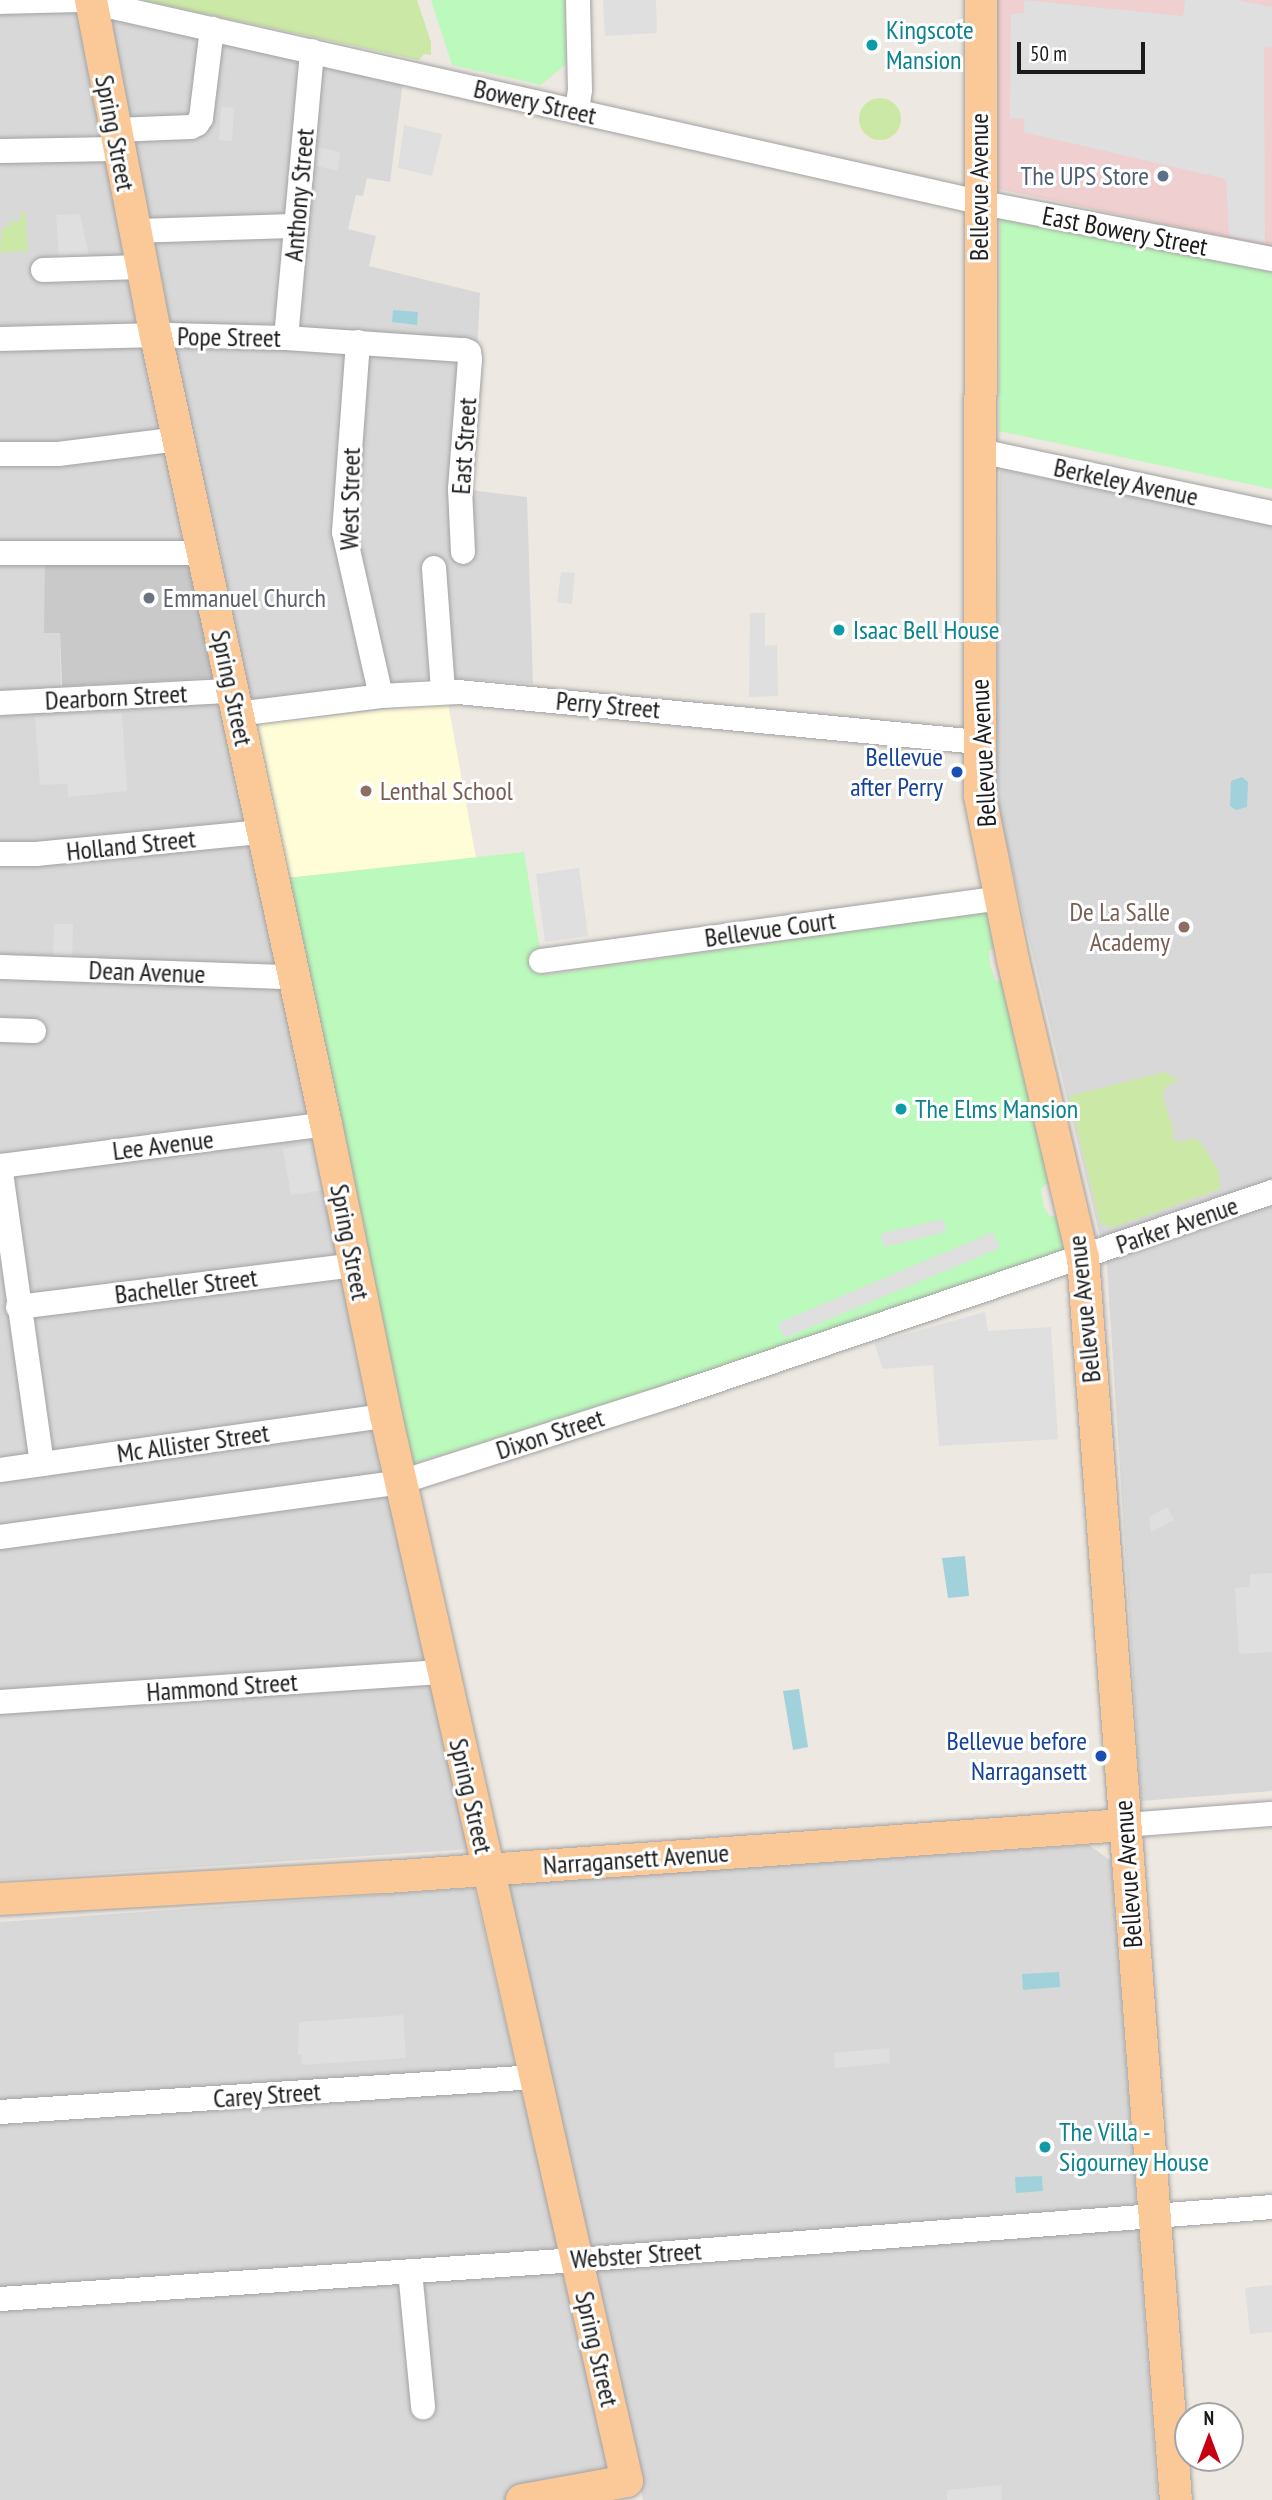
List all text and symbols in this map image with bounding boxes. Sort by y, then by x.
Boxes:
place label: Kingscote Mansion [886,14,974,76]
scale bar [1020,28,1148,72]
marker: Kingscote Mansion [864,37,880,53]
text: 50 m [1030,40,1067,67]
street label: Spring Street [89,73,141,193]
street label: Bowery Street [470,73,600,131]
street label: Bellevue Avenue [963,113,995,261]
street label: Anthony Street [278,127,320,263]
place label: The UPS Store [1021,160,1149,192]
marker: The UPS Store [1155,168,1171,184]
street label: East Bowery Street [1039,200,1211,262]
street label: Pope Street [177,320,281,354]
street label: East Street [445,397,483,495]
street label: West Street [334,447,366,551]
street label: Berkeley Avenue [1050,451,1202,513]
place label: Emmanuel Church [163,582,326,614]
marker: Emmanuel Church [141,590,157,606]
place label: Isaac Bell House [853,614,1000,646]
marker: Isaac Bell House [831,622,847,638]
street label: Spring Street [205,627,259,749]
street label: Dearborn Street [44,678,188,716]
street label: Bellevue Avenue [964,678,1002,828]
street label: Perry Street [554,685,662,725]
place label: Bellevue after Perry [850,741,943,802]
marker: Bellevue after Perry [949,764,965,780]
place label: Lenthal School [380,775,513,807]
marker: Lenthal School [358,783,374,799]
street label: Holland Street [65,823,197,867]
place label: De La Salle Academy [1069,896,1170,958]
street label: Bellevue Court [703,904,837,954]
marker: De La Salle Academy [1176,919,1192,935]
street label: Dean Avenue [88,954,206,990]
place label: The Elms Mansion [915,1093,1078,1125]
marker: The Elms Mansion [893,1101,909,1117]
street label: Lee Avenue [110,1123,216,1167]
street label: Spring Street [324,1182,376,1302]
street label: Parker Avenue [1112,1189,1242,1261]
street label: Bellevue Avenue [1061,1233,1107,1385]
street label: Bacheller Street [113,1262,259,1310]
street label: Dixon Street [492,1402,608,1466]
street label: Mc Allister Street [114,1417,272,1469]
street label: Hammond Street [145,1666,299,1708]
place label: Bellevue before Narragansett [946,1725,1087,1786]
street label: Spring Street [443,1735,499,1857]
marker: Bellevue before Narragansett [1093,1748,1109,1764]
street label: Bellevue Avenue [1107,1799,1149,1949]
street label: Narragansett Avenue [542,1837,730,1881]
street label: Carey Street [212,2076,322,2114]
place label: The Villa - Sigourney House [1059,2116,1210,2178]
marker: The Villa - Sigourney House [1037,2139,1053,2155]
street label: Webster Street [569,2235,703,2275]
street label: Spring Street [569,2288,625,2410]
north arrow [1174,2402,1244,2472]
text: N [1204,2406,1214,2430]

